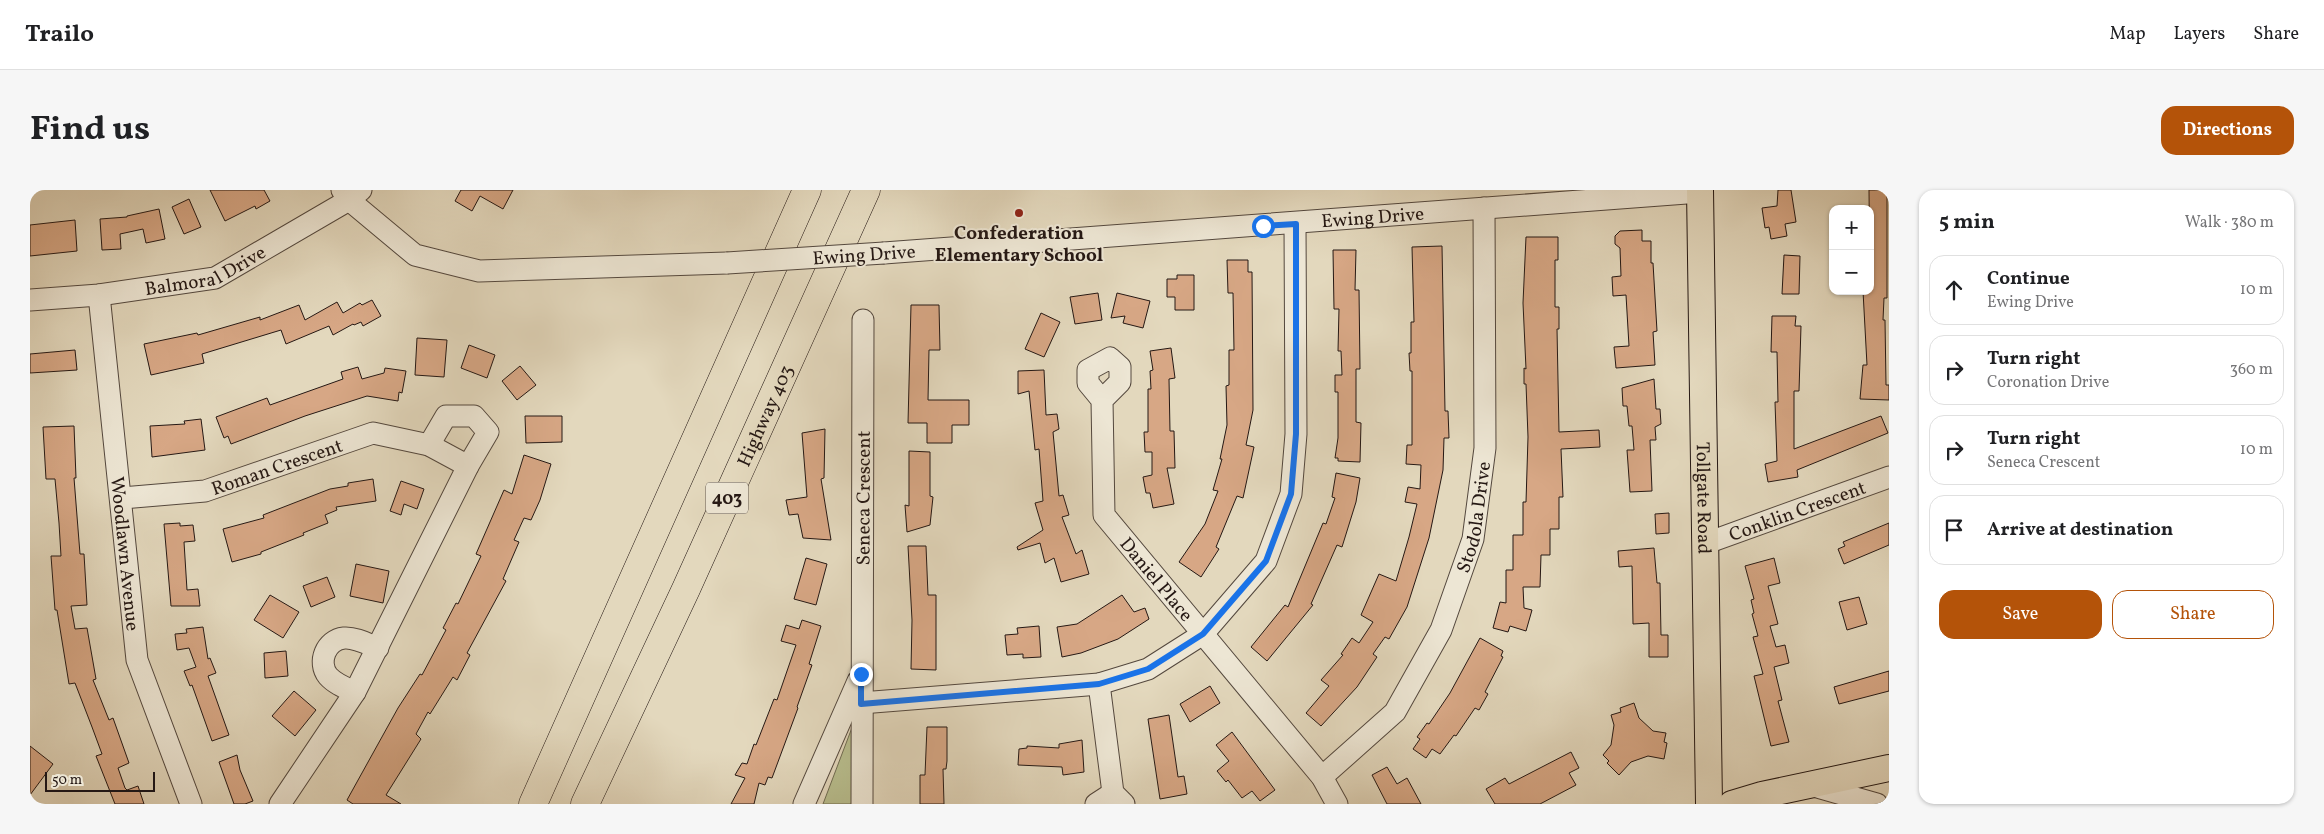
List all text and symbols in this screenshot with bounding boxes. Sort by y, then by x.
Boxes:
text: Trailo [25,18,94,52]
text: Map [2109,22,2145,47]
text: Layers [2173,22,2225,47]
text: Share [2253,22,2299,47]
text: Find us [30,106,150,154]
button: Directions [2161,106,2294,155]
street label: Ewing Drive [1320,202,1425,235]
map controls [1829,205,1874,295]
button: + [1829,205,1874,250]
marker: Confederation Elementary School [1013,207,1025,219]
text: 5 min [1939,208,1995,237]
text: Walk · 380 m [2185,212,2274,234]
route start [1252,215,1275,238]
place label: Confederation Elementary School [935,221,1103,269]
street label: Ewing Drive [812,239,916,273]
street label: Balmoral Drive [143,240,271,303]
button: − [1829,250,1874,295]
text: Continue [1987,266,2070,292]
icon: ahead [1940,276,1968,304]
text: 10 m [2240,279,2273,301]
text: Ewing Drive [1987,292,2074,314]
text: Turn right [1987,346,2080,372]
icon: right [1940,356,1968,384]
text: 360 m [2230,359,2273,381]
street label: Highway 403 [732,361,800,471]
text: Coronation Drive [1987,372,2109,394]
text: Turn right [1987,426,2080,452]
street label: Seneca Crescent [851,430,878,565]
street label: Roman Crescent [208,433,347,503]
icon: right [1940,436,1968,464]
text: 10 m [2240,439,2273,461]
street label: Tollgate Road [1689,442,1716,554]
text: Seneca Crescent [1987,452,2100,474]
street label: Stodola Drive [1451,460,1498,577]
street label: Woodlawn Avenue [103,475,145,632]
street label: Conklin Crescent [1726,475,1870,549]
road number: 403 [706,482,748,514]
icon: arrive [1940,516,1968,544]
text: Arrive at destination [1987,517,2173,543]
street label: Daniel Place [1113,532,1198,628]
button: Save [1939,590,2102,639]
button: Share [2112,590,2274,639]
route end [850,663,873,686]
scale bar [45,769,155,792]
text: 50 m [52,771,82,790]

